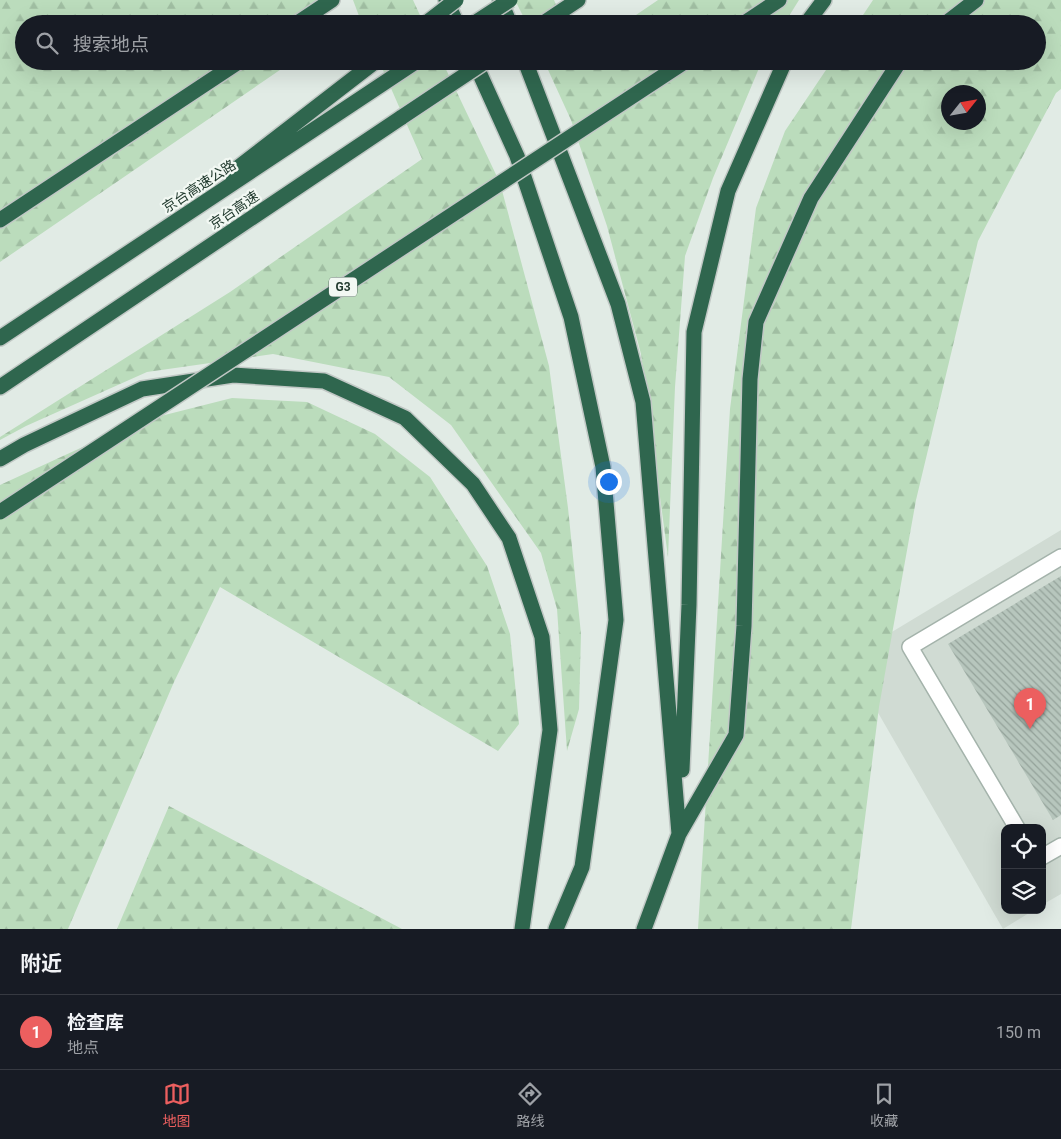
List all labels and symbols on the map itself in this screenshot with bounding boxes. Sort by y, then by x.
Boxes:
north arrow [941,85,986,130]
street label: 京台高速公路 [159,156,239,216]
street label: 京台高速 [206,187,262,233]
road number: G3 [329,278,357,296]
your location [596,469,622,495]
pin: 1 [1014,688,1046,729]

